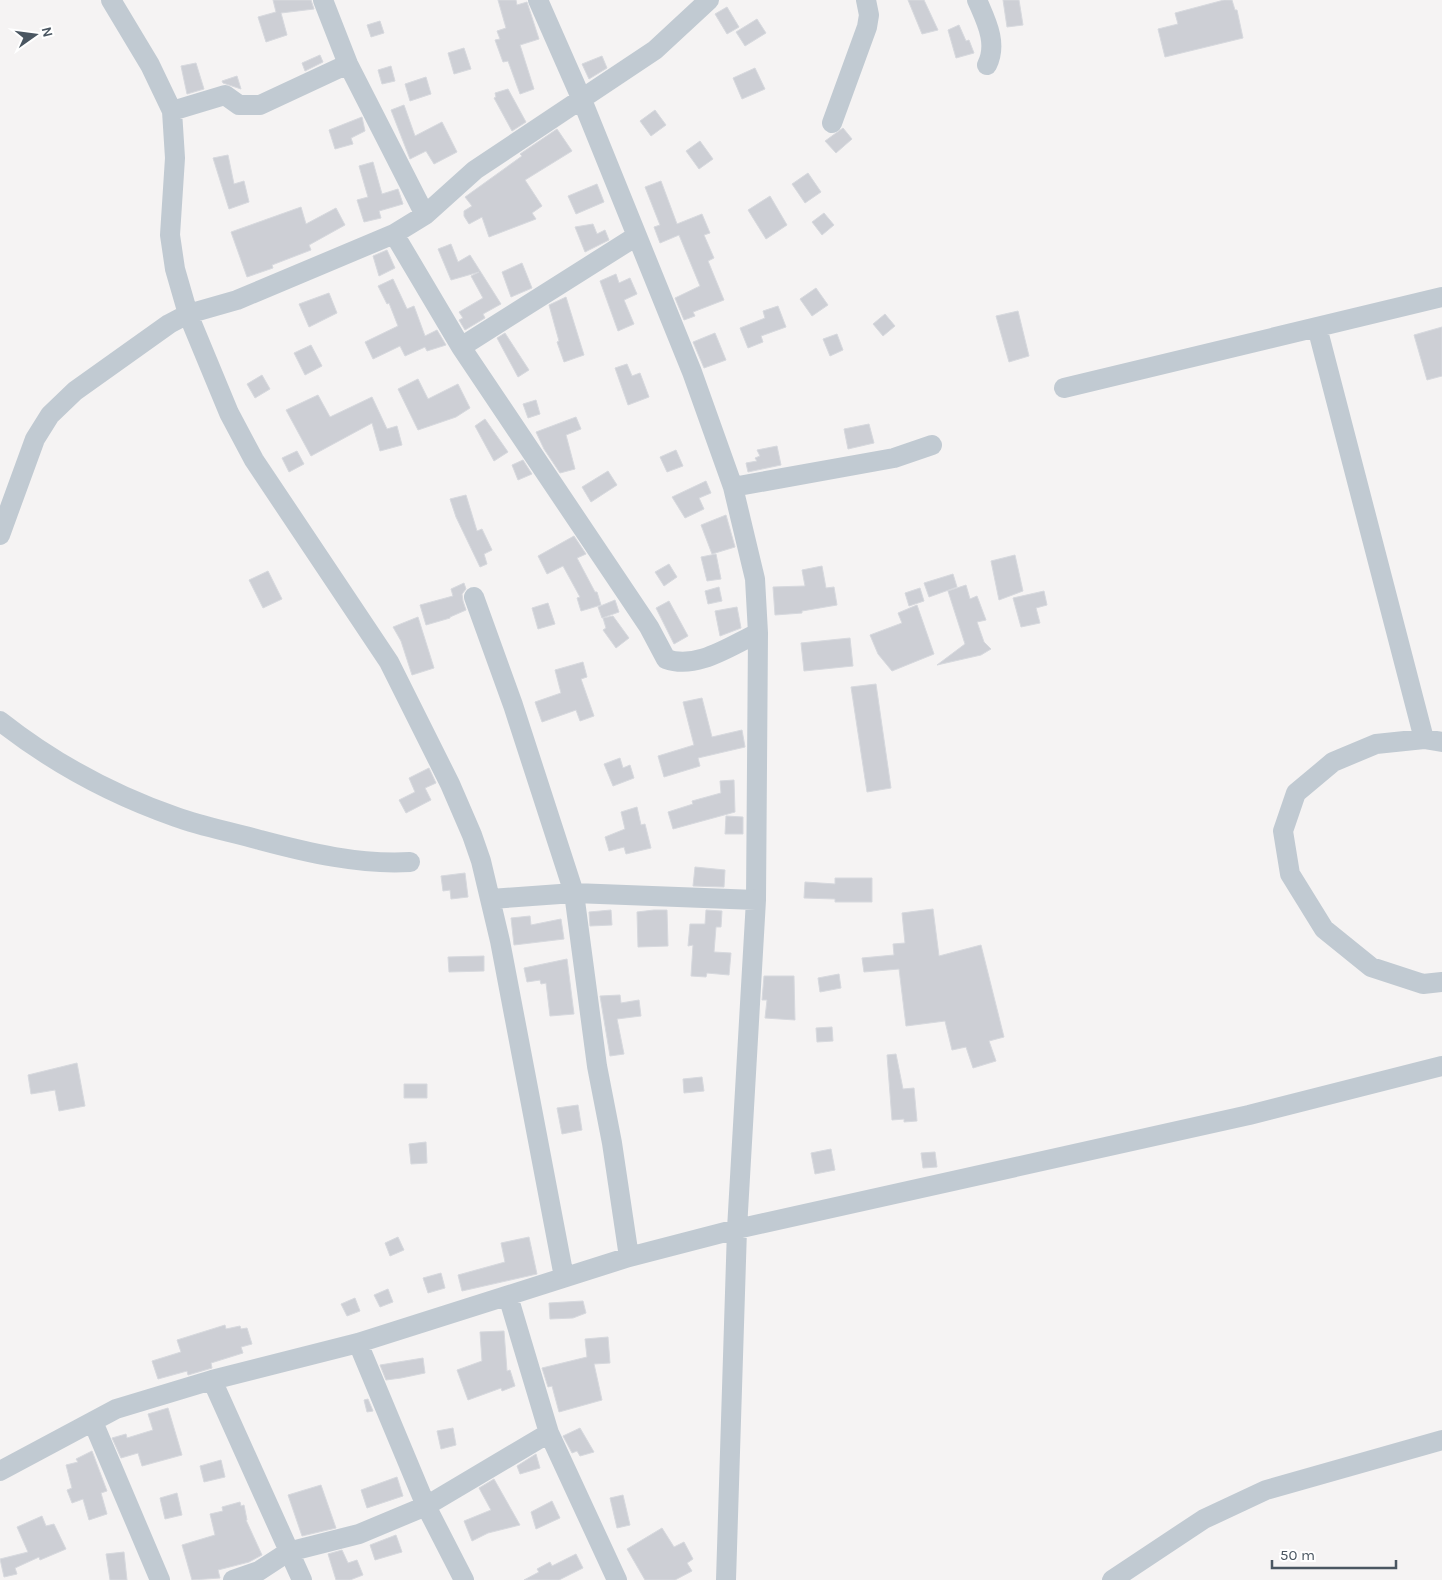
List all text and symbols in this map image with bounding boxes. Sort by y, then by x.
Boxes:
north arrow [10,10,60,60]
text: N [38,25,57,39]
scale bar [1272,1538,1396,1570]
text: 50 m [1280,1546,1315,1564]

